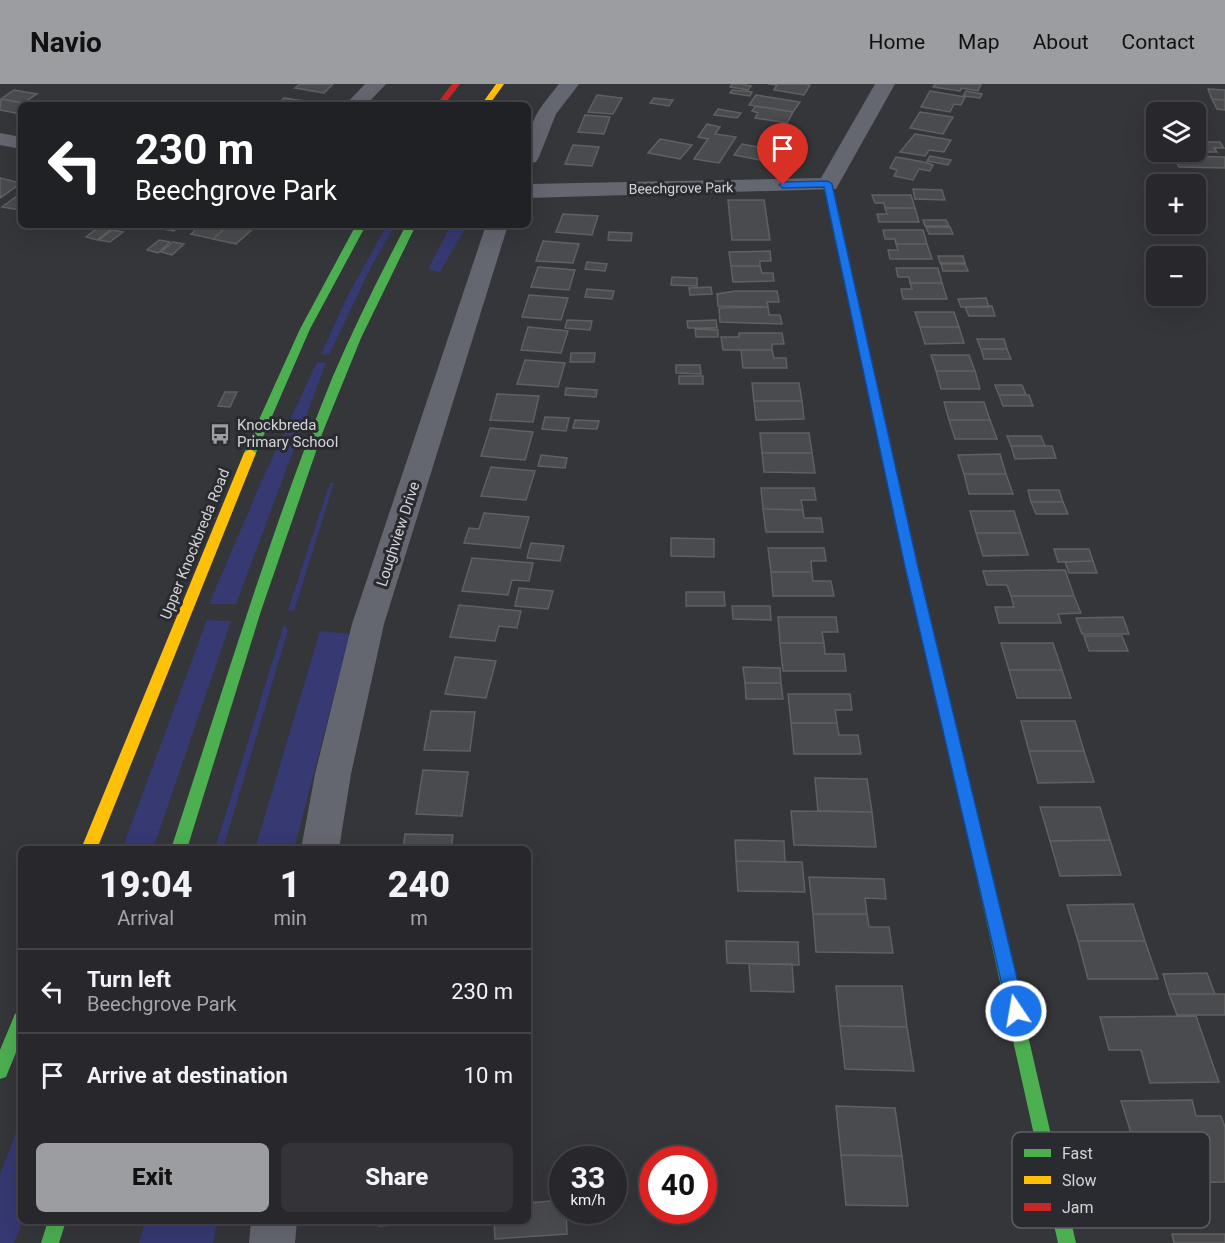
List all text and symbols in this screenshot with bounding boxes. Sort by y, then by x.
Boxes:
text: Navio [30,26,102,59]
text: Home [869,30,925,54]
text: Map [958,30,1000,54]
text: About [1033,30,1089,54]
text: Contact [1122,30,1195,54]
map controls [1146,102,1206,306]
button: layers [1146,102,1206,162]
pin [757,123,808,185]
text: 230 m [135,125,254,174]
icon: left [36,126,114,204]
icon: arrive [766,132,799,165]
button: + [1146,174,1206,234]
text: Beechgrove Park [135,175,337,207]
street label: Beechgrove Park [628,179,734,197]
button: − [1146,246,1206,306]
place label: Knockbreda Primary School [237,416,338,451]
bus stop icon: Knockbreda Primary School [208,422,232,446]
street label: Upper Knockbreda Road [157,466,233,622]
street label: Loughview Drive [373,479,423,589]
text: 19:04 [99,864,192,906]
text: 1 [280,864,301,906]
text: 240 [388,864,450,906]
text: Arrival [117,906,174,930]
text: min [273,906,307,930]
text: m [410,906,428,930]
text: Turn left [87,967,171,992]
icon: left [36,975,69,1008]
text: 230 m [451,979,513,1004]
position arrow [984,979,1048,1043]
text: Beechgrove Park [87,992,237,1016]
icon: arrive [36,1059,69,1092]
text: Arrive at destination [87,1063,288,1088]
text: 10 m [464,1063,513,1088]
legend [1012,1132,1210,1228]
button: Exit [36,1143,269,1212]
button: Share [281,1143,513,1212]
text: Fast [1062,1144,1093,1163]
speed limit sign: 40 [639,1146,717,1224]
text: 33 [571,1160,605,1195]
text: Slow [1062,1171,1097,1190]
text: km/h [570,1191,606,1209]
text: Jam [1062,1198,1094,1217]

